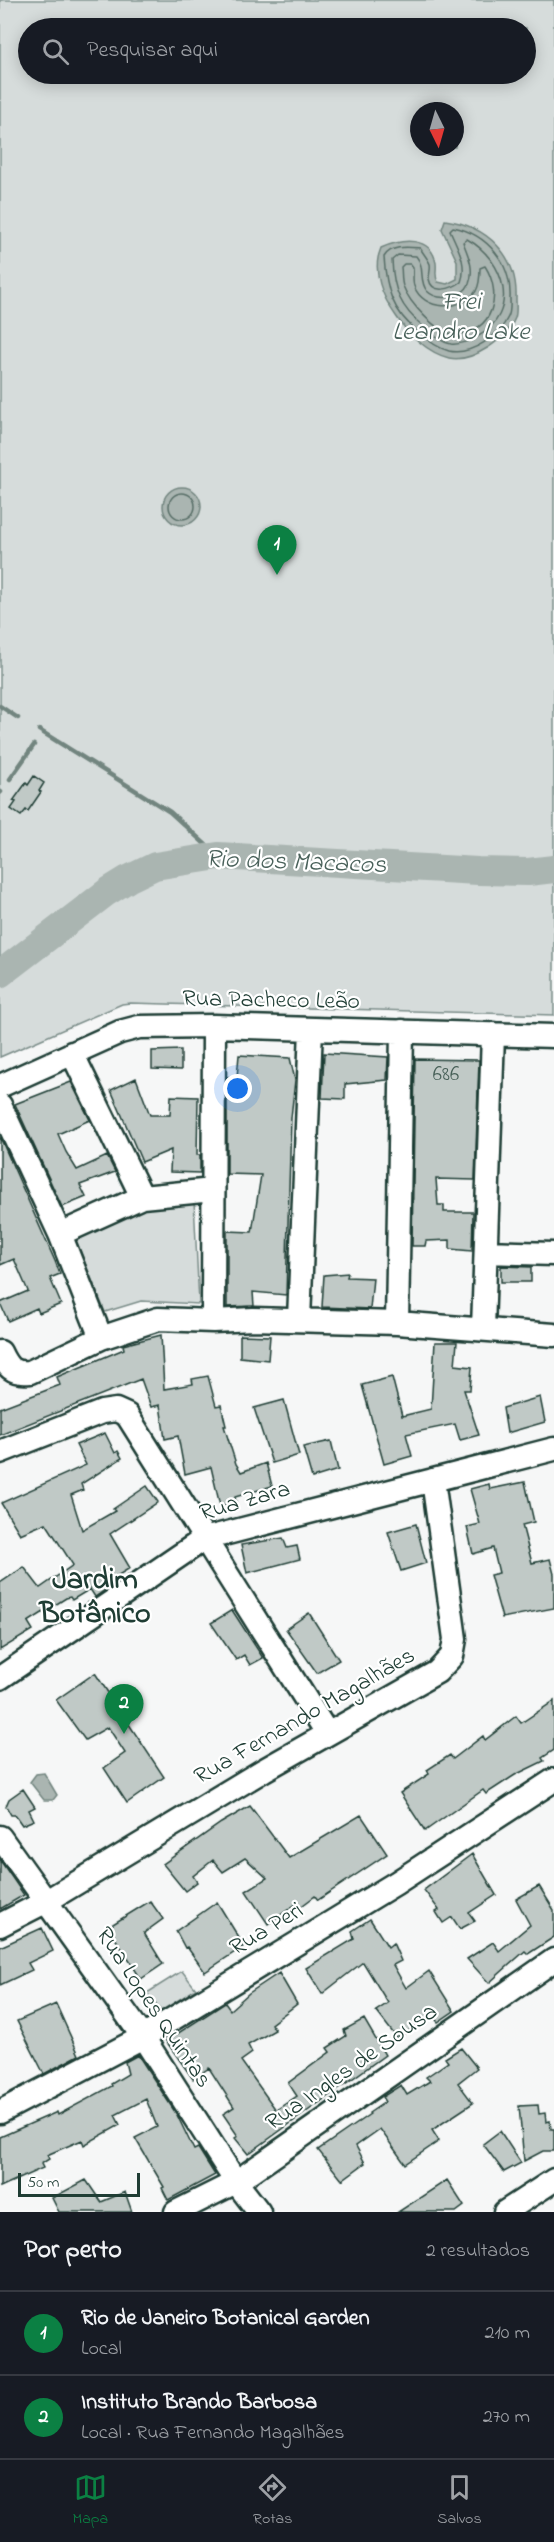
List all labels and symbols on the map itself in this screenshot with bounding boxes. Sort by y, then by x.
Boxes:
north arrow [410,102,464,156]
water label: Frei Leandro Lake [392,284,531,352]
pin: 1 [258,526,296,575]
water label: Rio dos Macacos [205,841,388,885]
street label: Rua Pacheco Leão [182,982,360,1020]
house number: 686 [433,1060,459,1090]
your location [223,1074,252,1103]
street label: Rua Zara [196,1472,294,1532]
district label: Jardim Botânico [37,1559,151,1637]
street label: Rua Fernando Magalhães [188,1639,422,1795]
pin: 2 [104,1684,144,1734]
street label: Rua Peri [223,1894,311,1966]
street label: Rua Lopes Quintas [86,1920,220,2096]
street label: Rua Ingles de Sousa [259,1995,445,2141]
scale bar [18,2170,140,2198]

